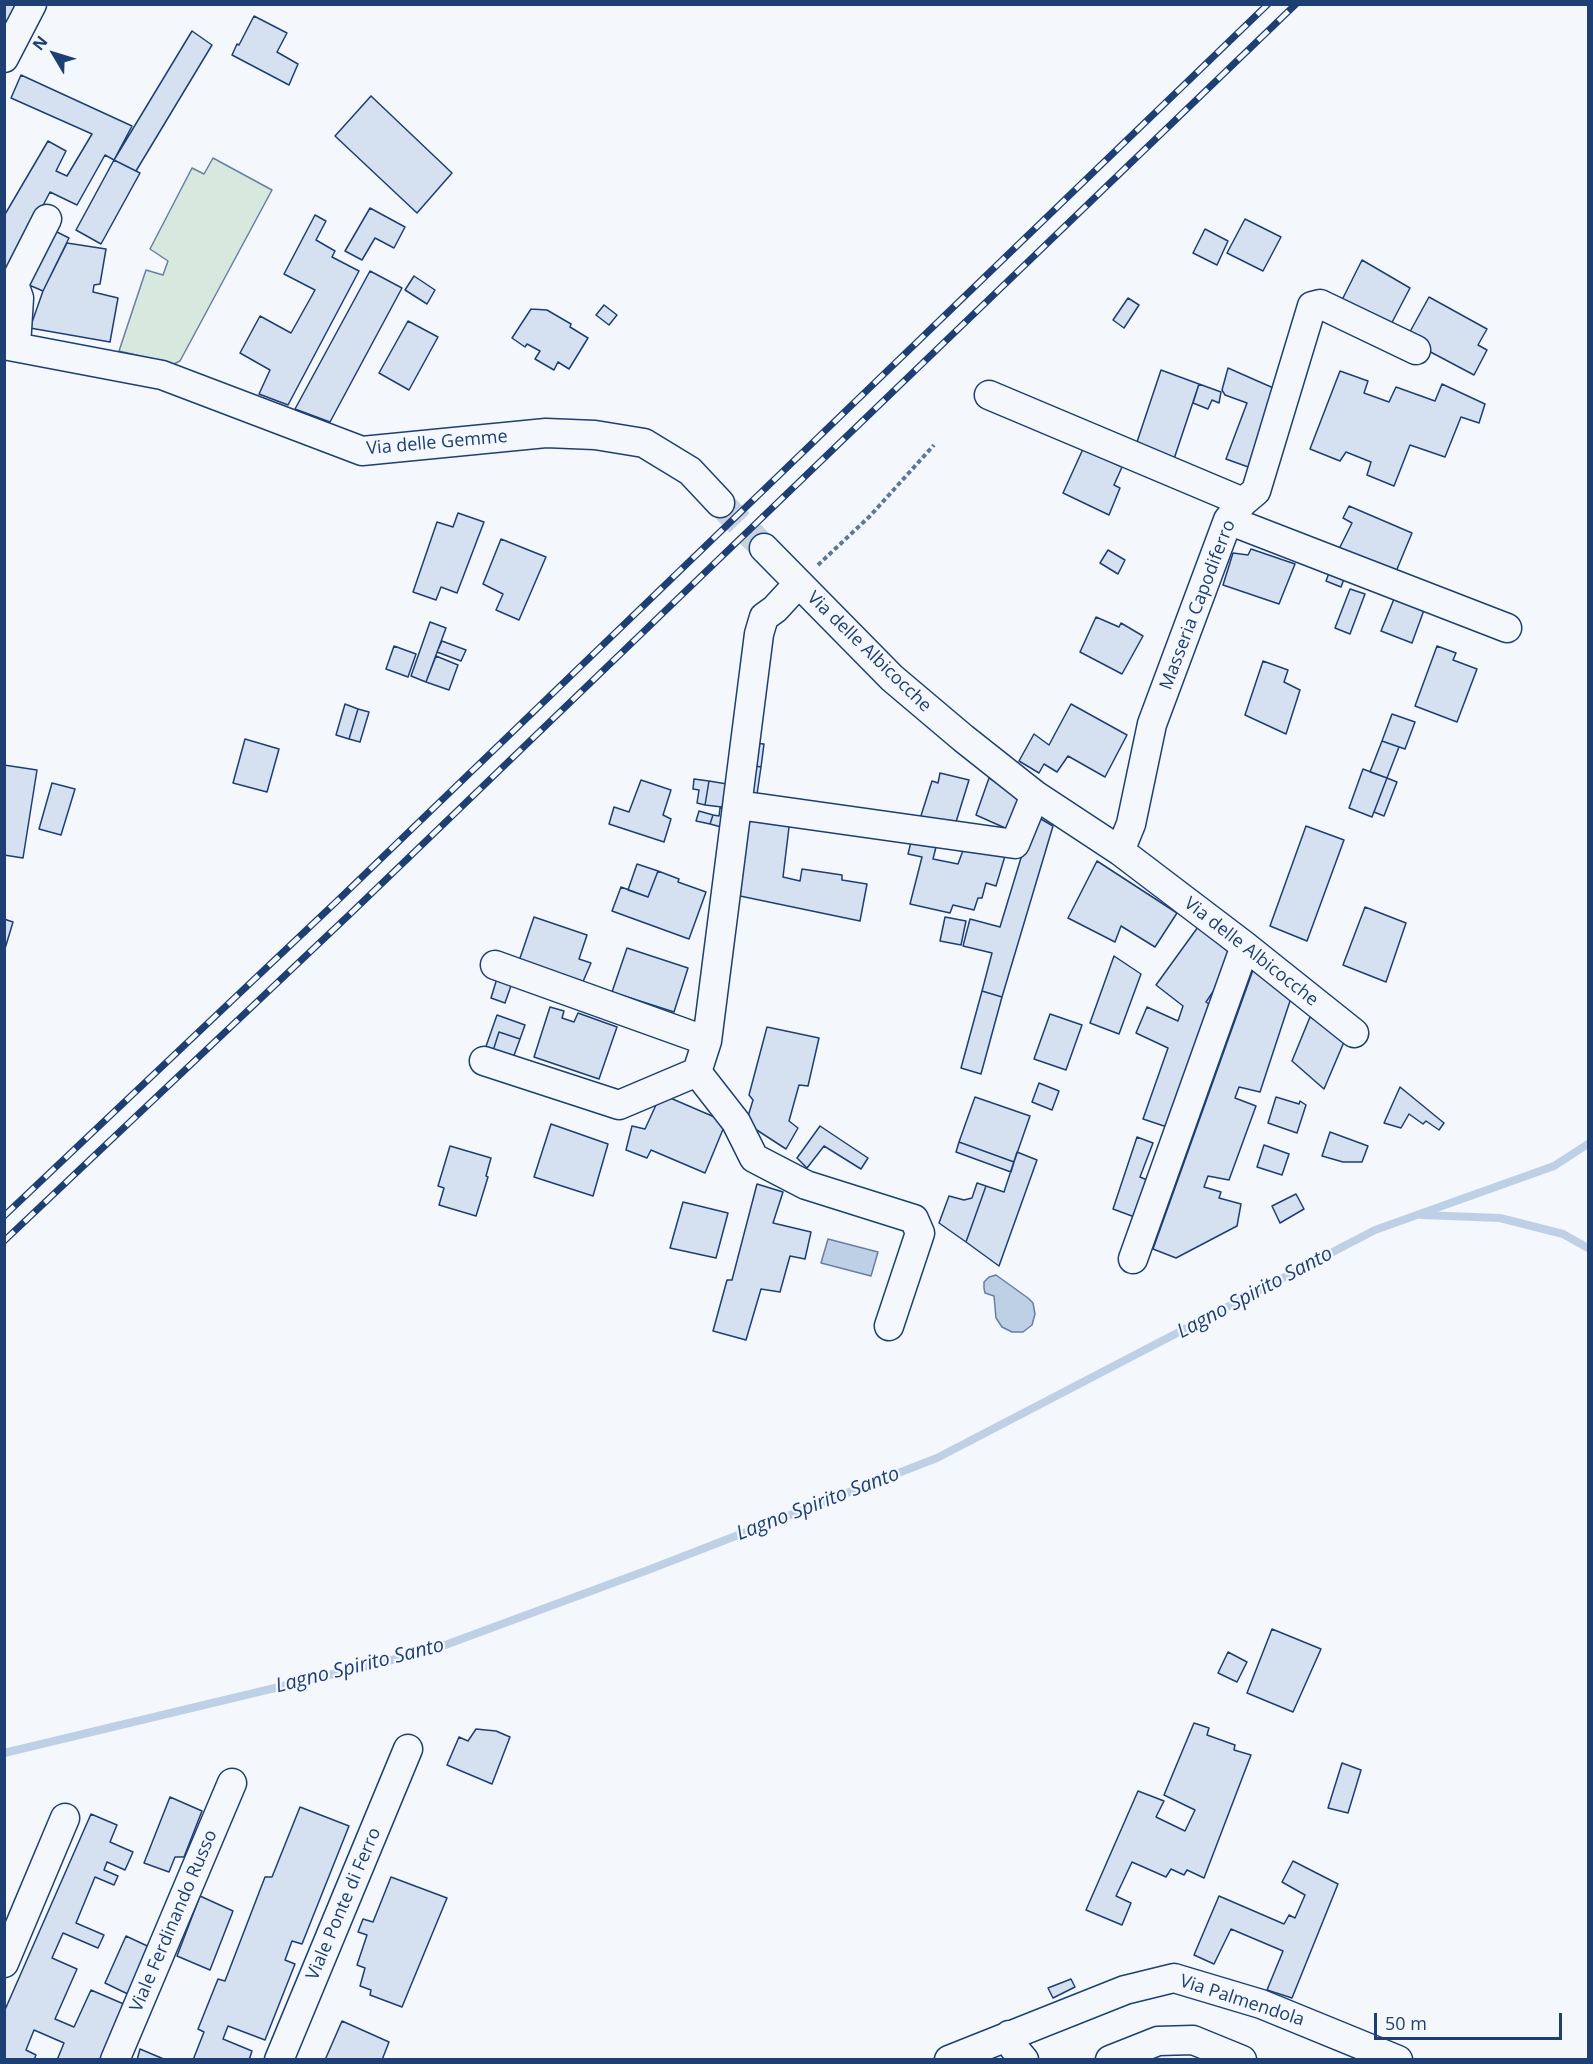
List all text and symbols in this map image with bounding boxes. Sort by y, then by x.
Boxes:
north arrow [24,24,84,84]
text: N [27,31,52,55]
street label: Via delle Gemme [366,426,508,460]
street label: Masseria Capodiferro [1156,517,1240,693]
street label: Via delle Albicocche [802,587,936,717]
street label: Via delle Albicocche [1180,893,1322,1011]
water label: Lagno Spirito Santo [1173,1242,1337,1344]
water label: Lagno Spirito Santo [733,1462,903,1546]
water label: Lagno Spirito Santo [273,1633,447,1699]
street label: Viale Ponte di Ferro [302,1824,386,1984]
street label: Viale Ferdinando Russo [126,1827,222,2015]
street label: Via Palmendola [1177,1971,1307,2031]
scale bar [1377,2001,1564,2039]
text: 50 m [1385,2011,1427,2035]

